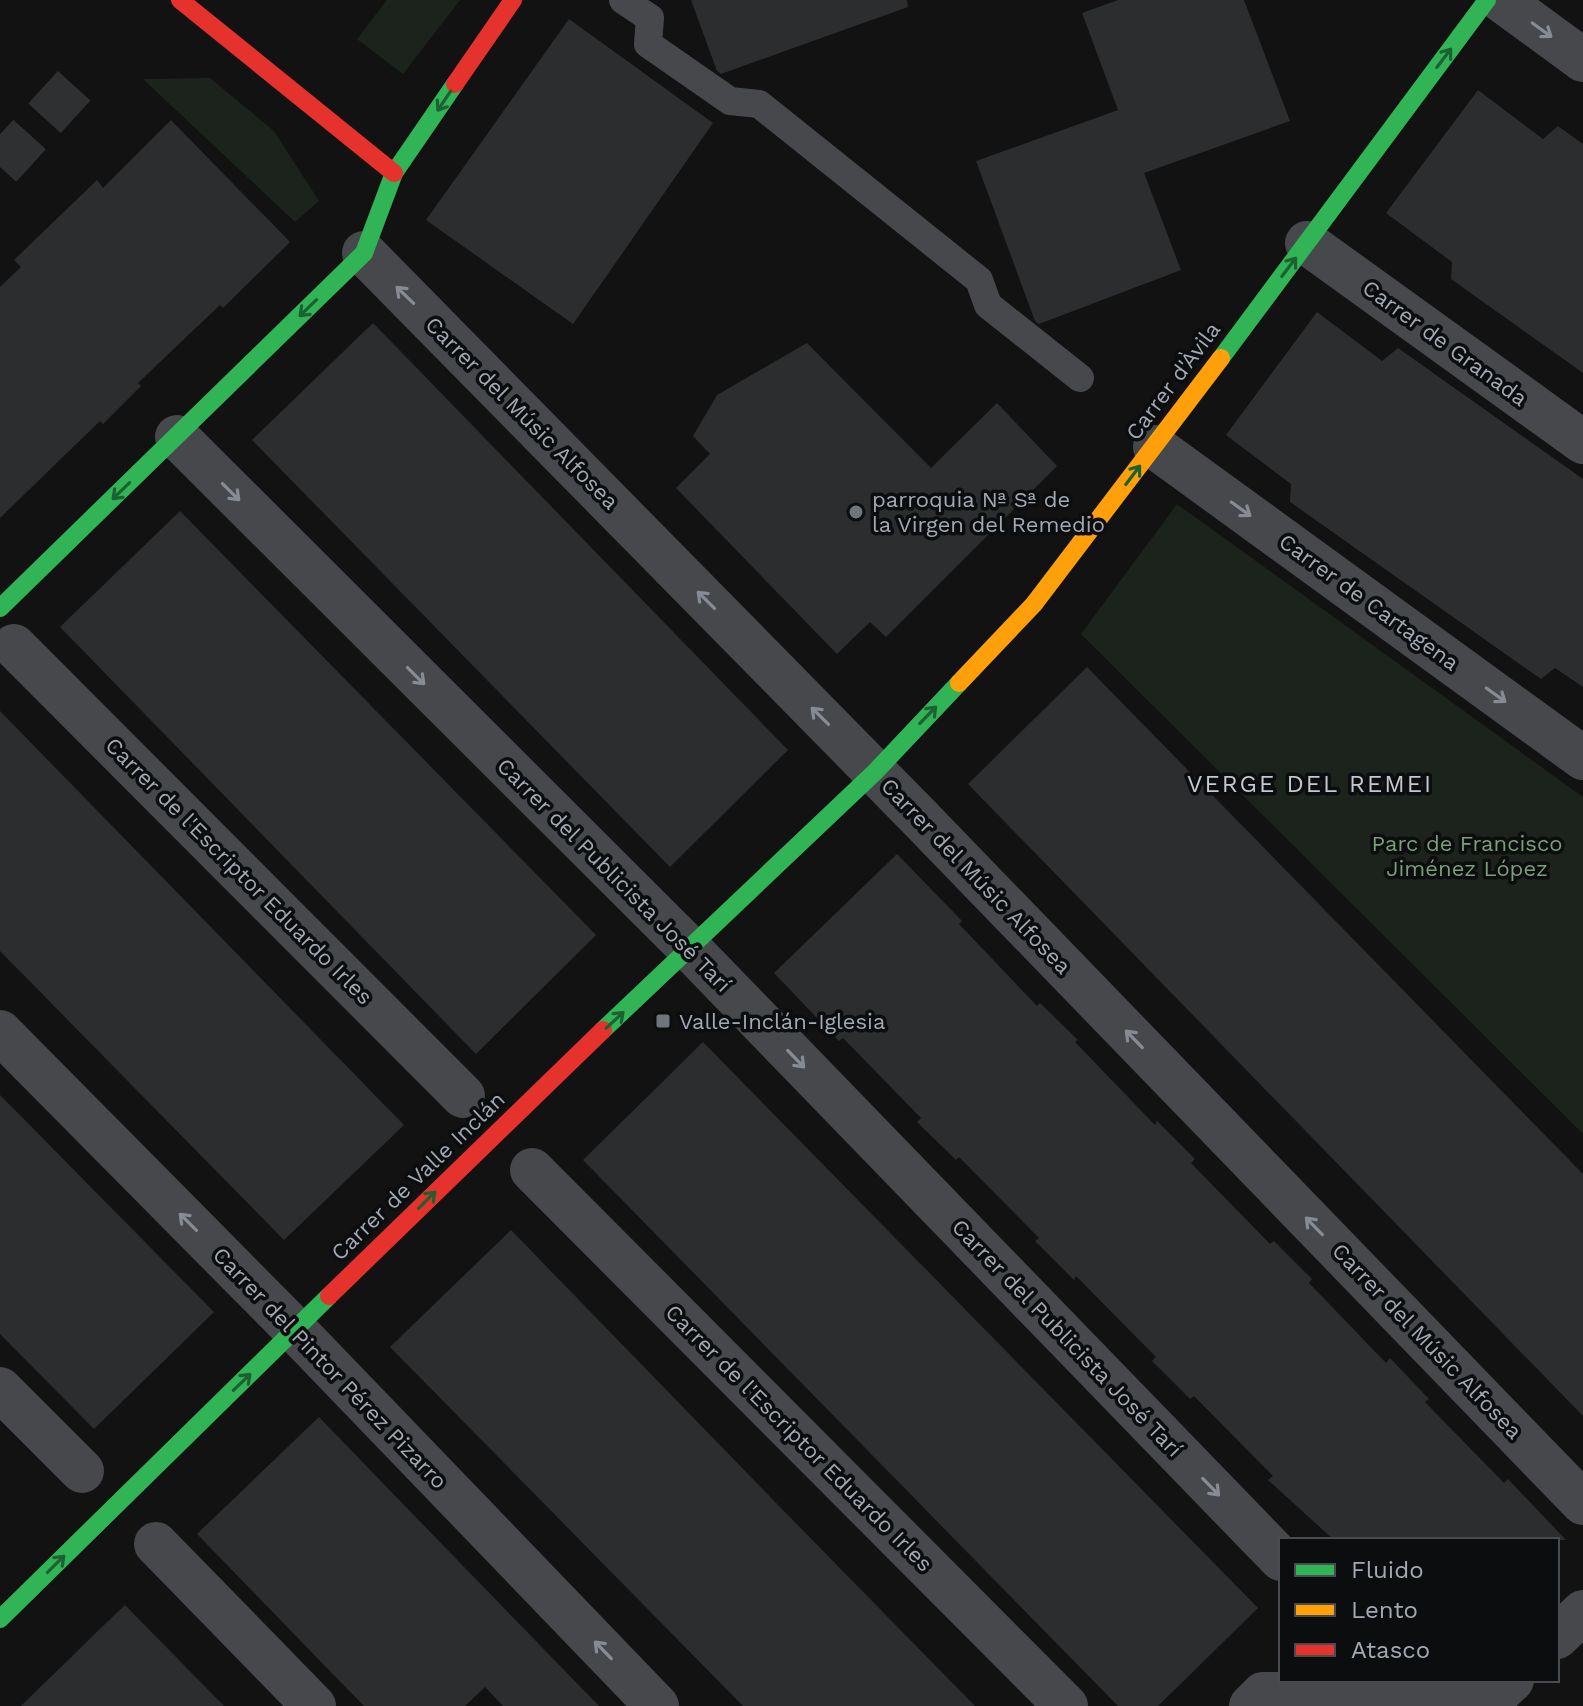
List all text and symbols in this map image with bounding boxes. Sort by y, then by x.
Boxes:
one-way arrow [1531,22,1552,39]
one-way arrow [1435,48,1452,69]
one-way arrow [436,89,452,112]
one-way arrow [1280,257,1297,278]
street label: Carrer de Granada [1358,275,1532,411]
one-way arrow [395,286,415,305]
one-way arrow [299,298,318,317]
street label: Carrer del Músic Alfosea [421,312,623,514]
street label: Carrer d'Àvila [1121,317,1225,445]
one-way arrow [1125,465,1142,486]
one-way arrow [112,481,131,500]
one-way arrow [221,482,240,501]
place label: parroquia Nª Sª de la Virgen del Remedio [872,487,1105,537]
one-way arrow [1229,501,1251,518]
marker: parroquia Nª Sª de la Virgen del Remedio [847,503,865,521]
street label: Carrer de Cartagena [1274,528,1464,676]
one-way arrow [697,591,716,610]
one-way arrow [406,666,426,685]
one-way arrow [1485,687,1507,703]
one-way arrow [919,705,938,725]
one-way arrow [811,707,830,726]
street label: Carrer de l'Escriptor Eduardo Irles [100,732,378,1010]
street label: Carrer del Publicista José Tarí [492,753,736,997]
district label: VERGE DEL REMEI [1187,770,1433,798]
street label: Carrer del Músic Alfosea [876,773,1076,979]
park label: Parc de Francisco Jiménez López [1372,831,1562,881]
place label: Valle-Inclán-Iglesia [679,1009,885,1034]
one-way arrow [604,1011,624,1029]
marker: Valle-Inclán-Iglesia [654,1012,672,1030]
one-way arrow [1124,1029,1143,1049]
one-way arrow [786,1049,805,1068]
street label: Carrer de Valle Inclán [326,1087,510,1265]
one-way arrow [417,1191,436,1210]
one-way arrow [179,1213,198,1232]
street label: Carrer del Publicista José Tarí [947,1214,1187,1462]
one-way arrow [1305,1216,1324,1236]
street label: Carrer del Músic Alfosea [1327,1238,1527,1444]
street label: Carrer del Pintor Pérez Pizarro [208,1242,452,1494]
street label: Carrer de l'Escriptor Eduardo Irles [660,1299,938,1577]
one-way arrow [232,1373,251,1392]
one-way arrow [1201,1477,1220,1496]
legend [1279,1538,1559,1682]
one-way arrow [46,1554,65,1574]
text: Fluido [1351,1556,1424,1584]
text: Lento [1351,1596,1418,1624]
text: Atasco [1351,1636,1430,1664]
one-way arrow [594,1641,613,1660]

